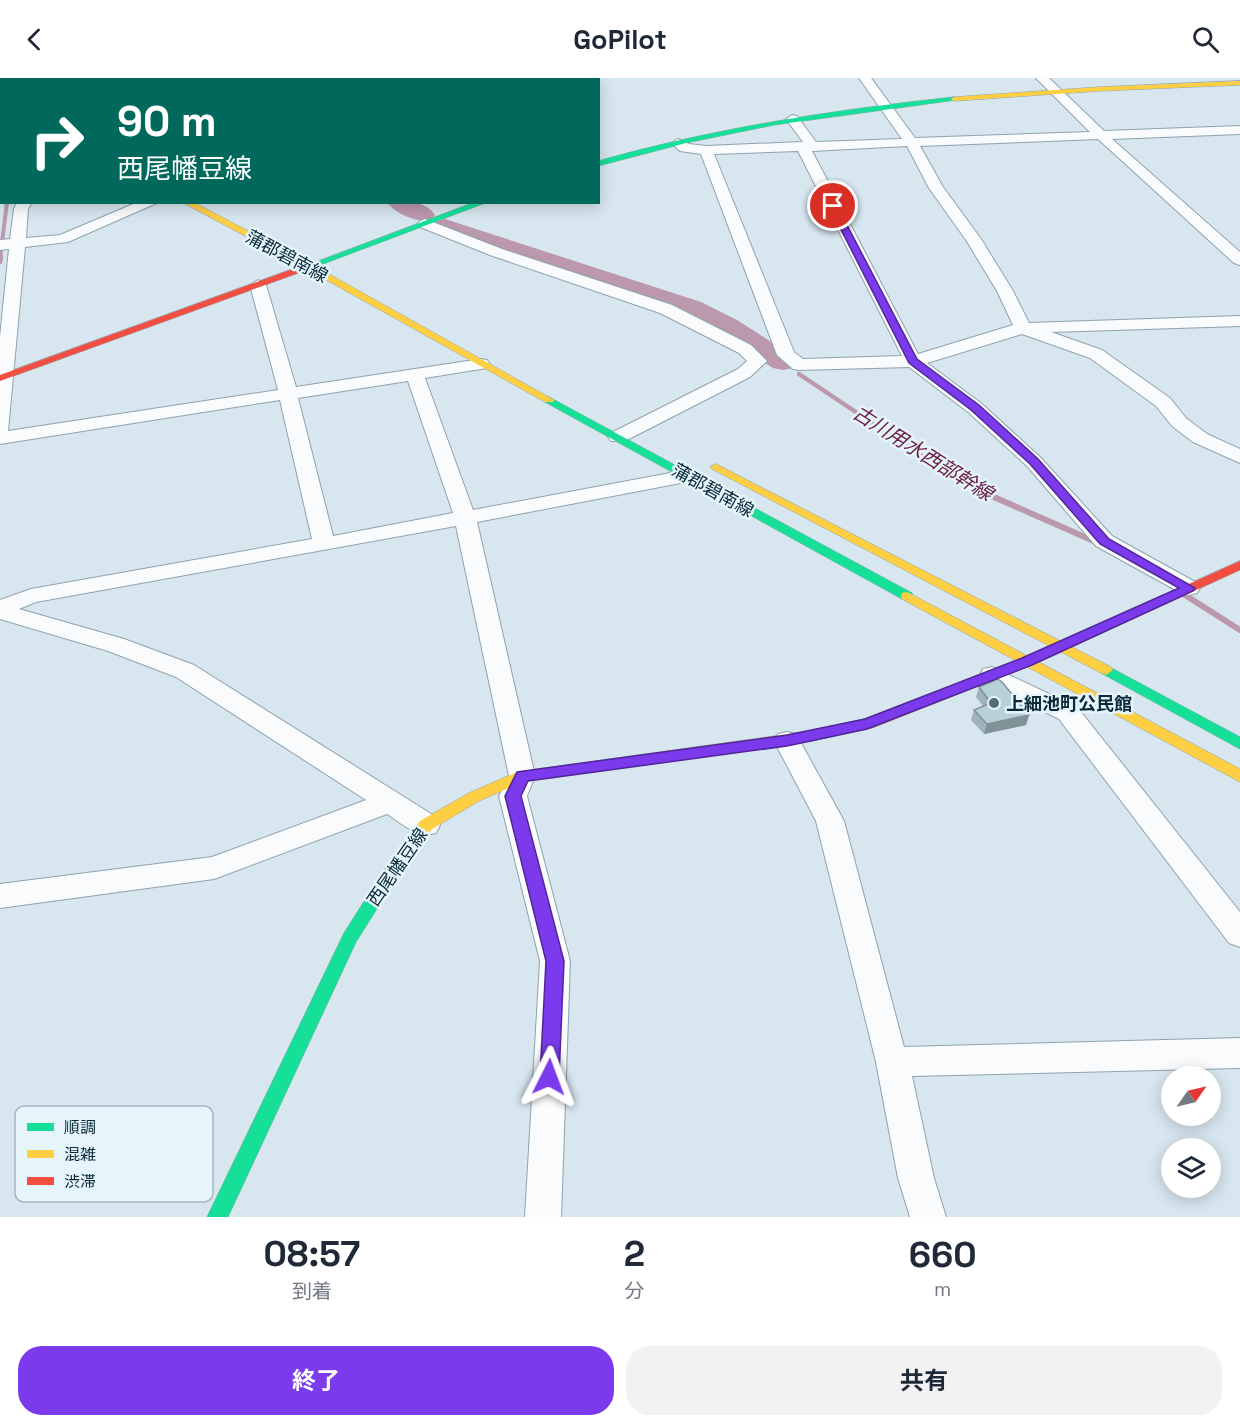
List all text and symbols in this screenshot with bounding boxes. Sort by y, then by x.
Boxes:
text: GoPilot [573,22,667,57]
icon: back [18,23,51,56]
icon: search [1189,23,1222,56]
text: 90 m [117,95,217,148]
icon: right [18,102,96,180]
text: 西尾幡豆線 [117,151,252,186]
pin [807,180,858,231]
icon: arrive [816,189,849,222]
street label: 蒲郡碧南線 [242,225,332,287]
water label: 古川用水西部幹線 [848,400,1000,508]
street label: 蒲郡碧南線 [668,458,758,522]
place label: 上細池町公民館 [1006,692,1132,715]
marker: 上細池町公民館 [987,696,1001,710]
street label: 西尾幡豆線 [362,824,432,910]
position arrow [517,1045,581,1109]
north arrow [1161,1066,1221,1126]
map controls [1161,1066,1221,1198]
legend [15,1106,213,1202]
text: 順調 [64,1117,96,1138]
button: layers [1161,1138,1221,1198]
text: 混雑 [64,1144,96,1165]
text: 渋滞 [64,1171,96,1192]
text: 08:57 [264,1231,360,1277]
text: 2 [624,1231,645,1277]
text: 660 [909,1232,977,1278]
text: m [934,1276,951,1302]
text: 到着 [292,1278,332,1304]
text: 分 [624,1278,644,1304]
button: 終了 [18,1346,614,1415]
button: 共有 [626,1346,1222,1415]

